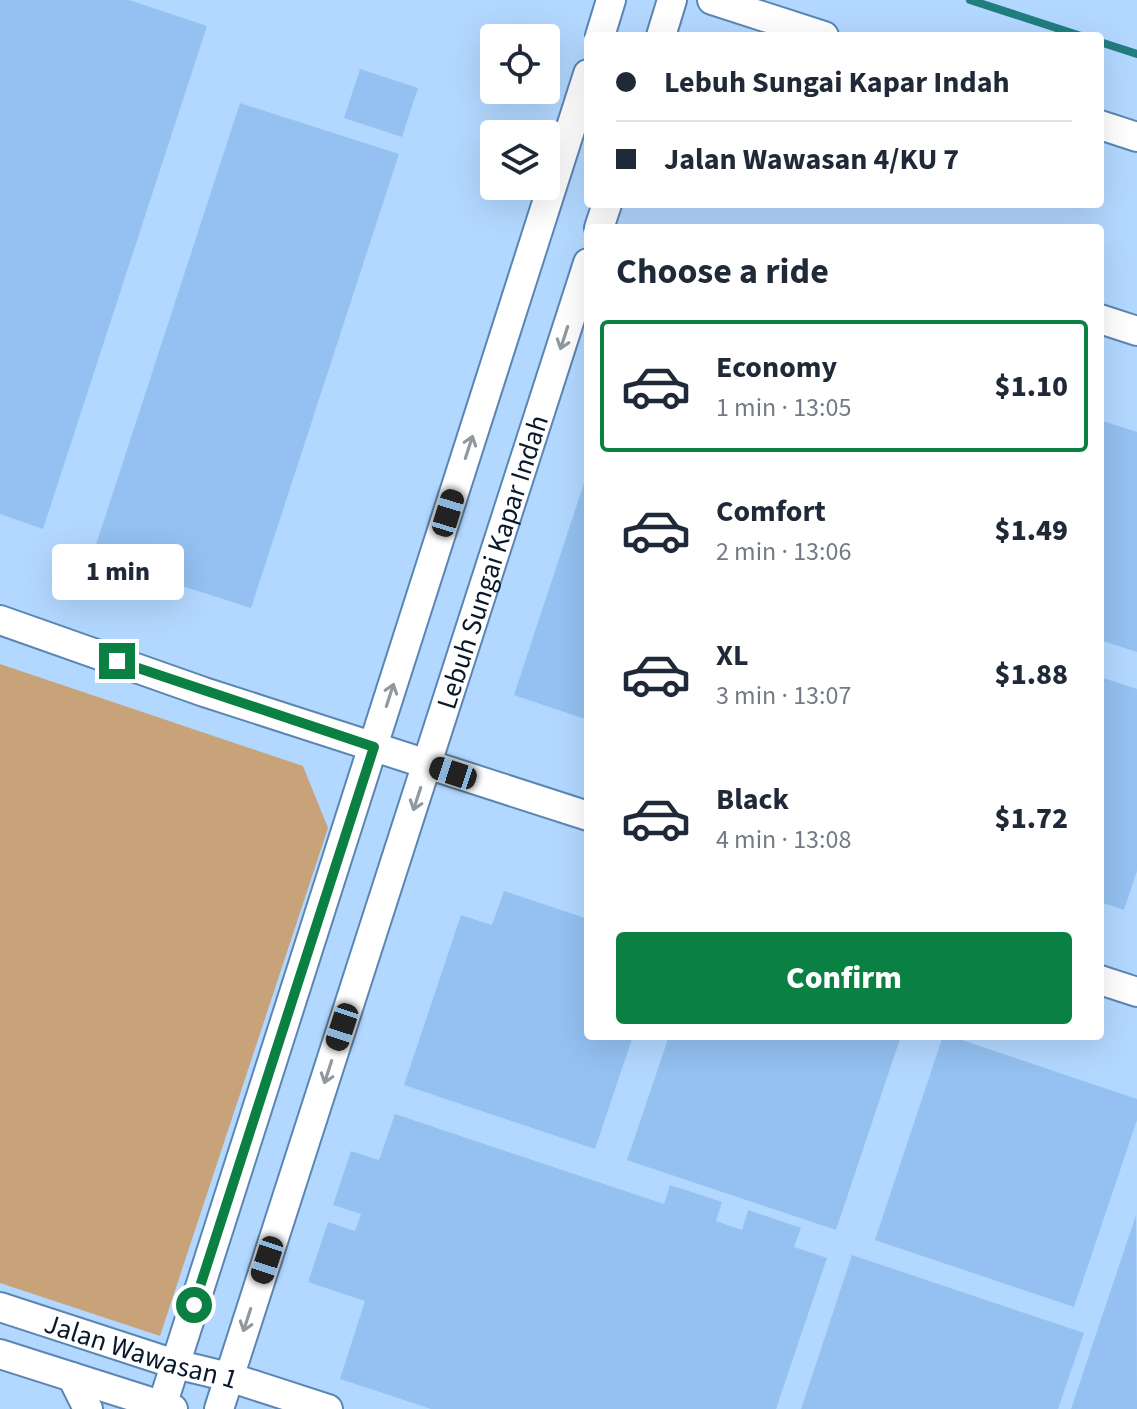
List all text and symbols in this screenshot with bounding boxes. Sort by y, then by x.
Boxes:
map controls [480,24,560,200]
button: locate [480,24,560,104]
text: Lebuh Sungai Kapar Indah [664,61,1010,104]
button: layers [480,120,560,200]
text: Jalan Wawasan 4/KU 7 [664,138,959,181]
text: Choose a ride [616,246,829,297]
one-way arrow [556,325,571,350]
text: Economy [716,346,837,389]
icon: car [620,350,692,422]
text: $1.10 [995,365,1068,408]
text: 1 min · 13:05 [716,389,851,426]
street label: Lebuh Sungai Kapar Indah [427,410,559,714]
one-way arrow [463,435,478,460]
car [430,487,466,539]
text: Comfort [716,490,826,533]
icon: car [620,494,692,566]
text: $1.49 [995,509,1068,552]
text: 2 min · 13:06 [716,533,851,570]
callout: 1 min [51,545,183,601]
text: 1 min [86,553,150,590]
text: XL [716,634,749,677]
icon: car [620,638,692,710]
route end [99,643,135,679]
text: $1.88 [995,653,1068,696]
text: 3 min · 13:07 [716,677,851,714]
one-way arrow [384,683,399,708]
car [426,754,480,792]
text: Black [716,778,789,821]
icon: car [620,782,692,854]
one-way arrow [408,786,423,811]
text: $1.72 [995,797,1068,840]
text: 4 min · 13:08 [716,821,851,858]
button: Confirm [616,932,1072,1024]
car [323,1000,361,1054]
one-way arrow [319,1060,334,1085]
car [248,1233,286,1287]
route start [176,1287,212,1323]
street label: Jalan Wawasan 1 [39,1304,243,1400]
one-way arrow [239,1307,254,1332]

